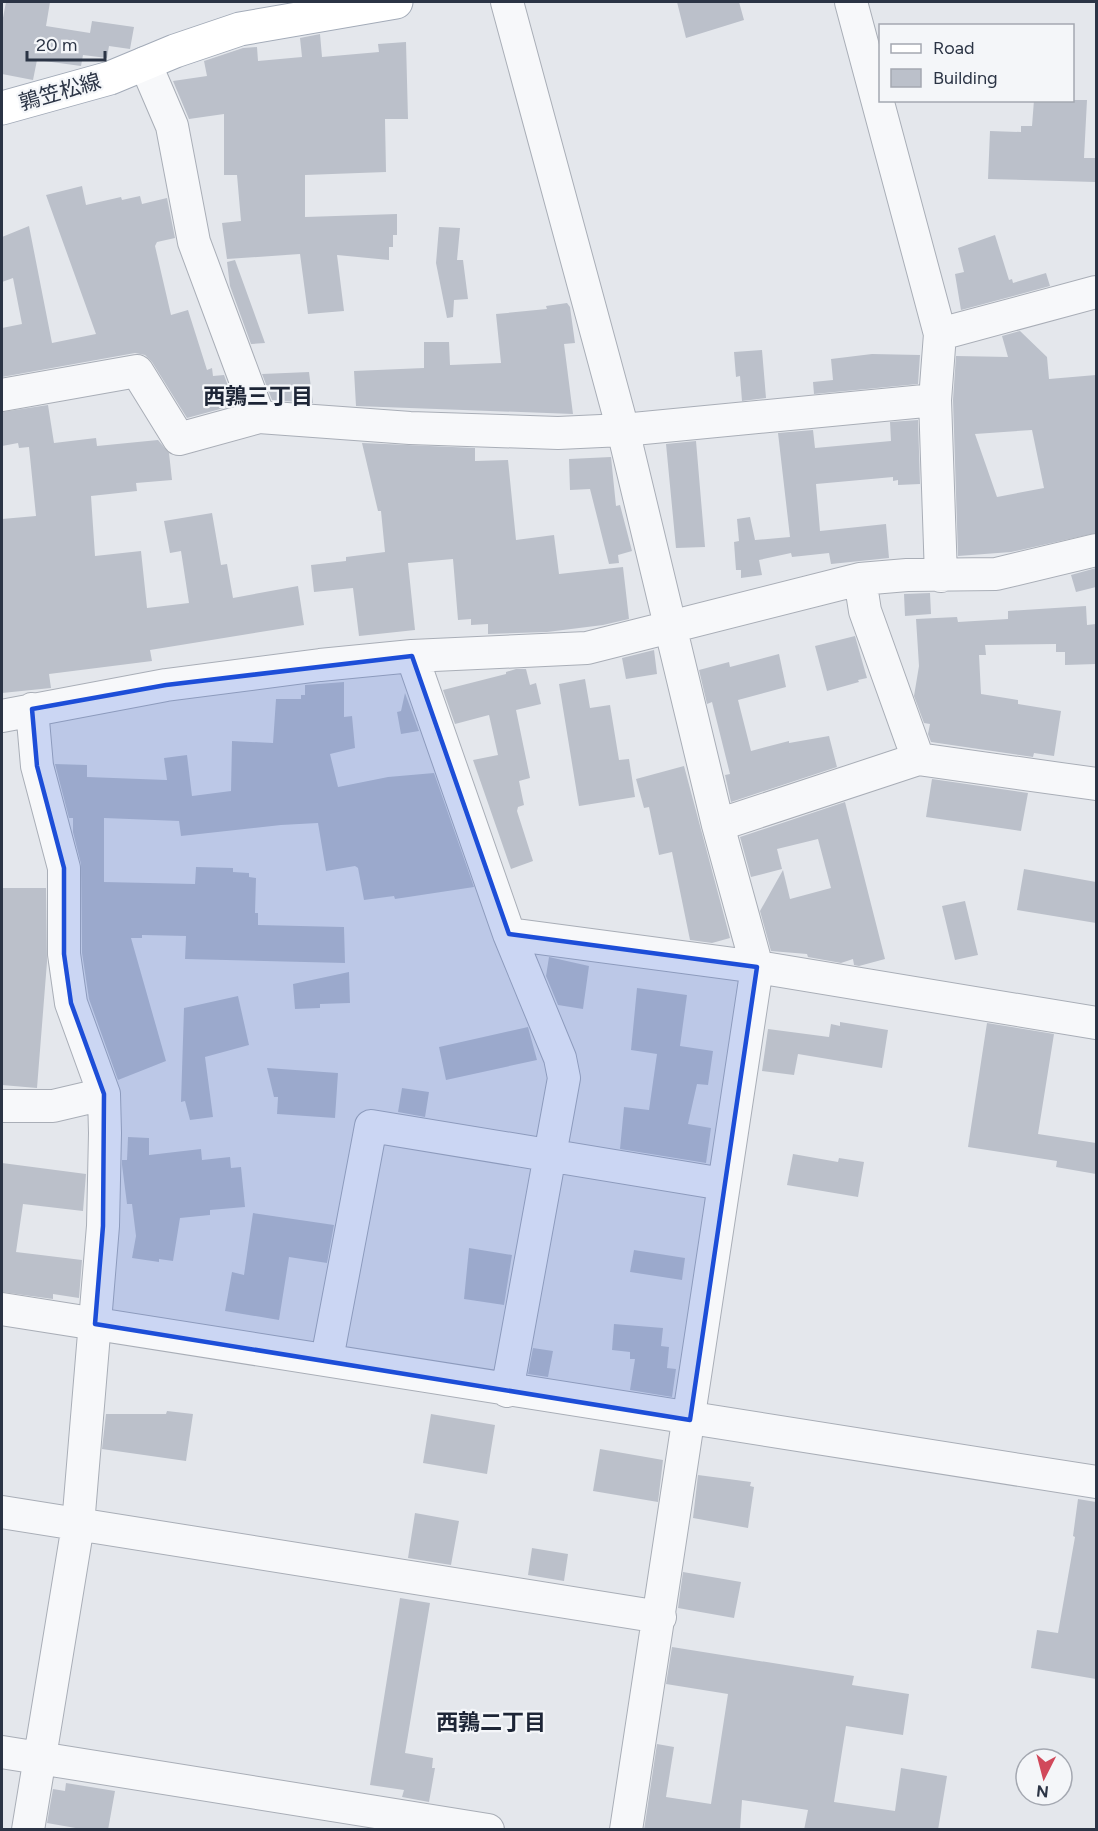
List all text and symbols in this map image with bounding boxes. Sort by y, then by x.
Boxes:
scale bar [27,24,105,62]
legend [879,24,1074,102]
text: 20 m [36,34,77,56]
text: Road [933,37,974,59]
text: Building [933,67,998,89]
street label: 鶉笠松線 [16,68,104,115]
district label: 西鶉三丁目 [203,383,313,410]
district label: 西鶉二丁目 [436,1709,546,1736]
north arrow [1014,1747,1074,1807]
text: N [1035,1781,1050,1802]

